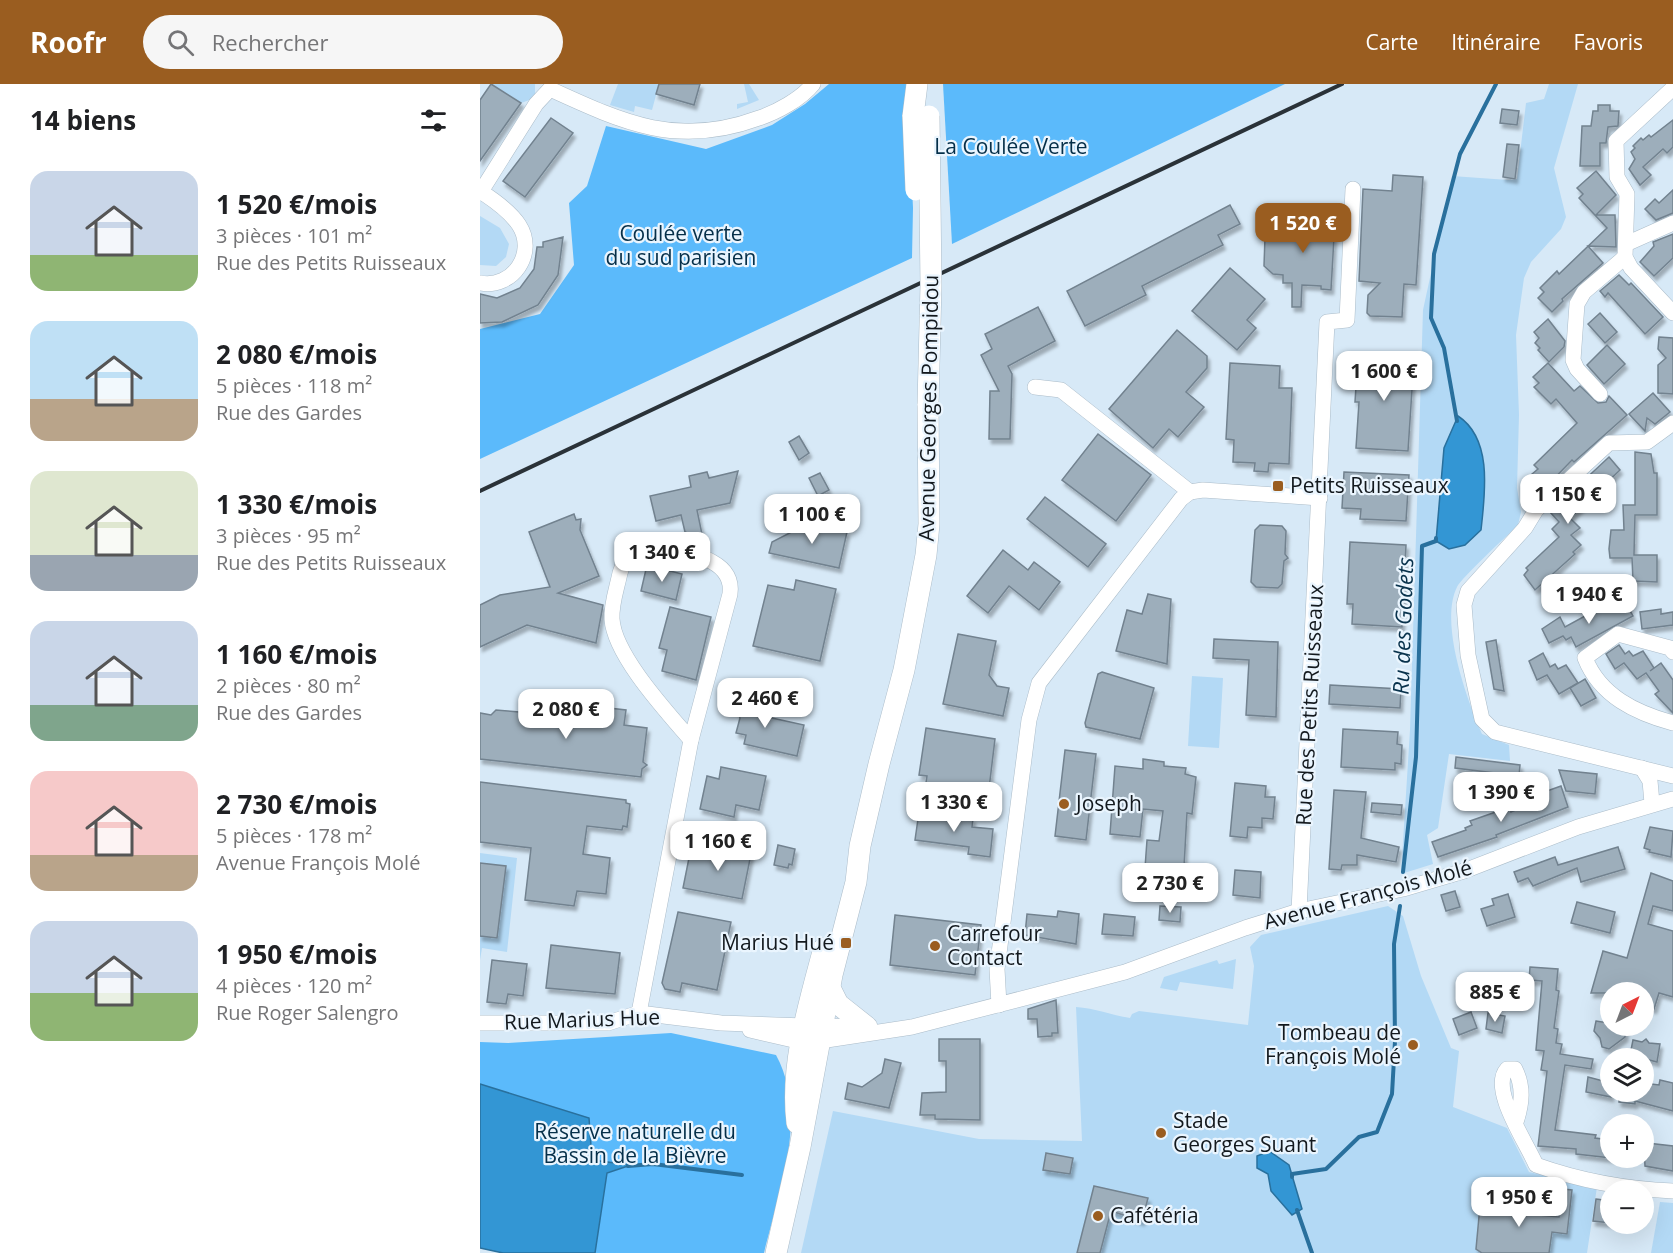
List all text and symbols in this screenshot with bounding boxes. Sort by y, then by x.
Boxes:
search box [143,15,563,69]
text: Roofr [30,23,107,61]
icon: search [164,26,197,59]
text: Rechercher [212,27,328,57]
text: Carte [1365,28,1418,56]
text: Itinéraire [1451,28,1540,56]
text: Favoris [1573,28,1643,56]
text: 14 biens [30,102,136,138]
icon: filters [417,104,450,137]
park label: La Coulée Verte [934,132,1088,160]
text: 1 520 €/mois [216,186,377,222]
icon: home [78,195,150,267]
pin: 1 520 € [1248,203,1358,254]
text: 1 520 € [1269,209,1337,236]
park label: Coulée verte du sud parisien [606,219,756,271]
text: 3 pièces · 101 m² [216,222,372,249]
text: Rue des Petits Ruisseaux [216,249,446,276]
street label: Avenue Georges Pompidou [912,274,944,542]
text: 2 080 €/mois [216,336,377,372]
icon: home [78,345,150,417]
pin: 1 600 € [1329,351,1439,402]
text: 1 600 € [1350,357,1418,384]
text: 5 pièces · 118 m² [216,372,372,399]
text: Rue des Gardes [216,399,362,426]
place label: Petits Ruisseaux [1290,471,1449,499]
pin: 1 150 € [1513,474,1623,525]
marker: Petits Ruisseaux [1271,479,1285,493]
text: 1 150 € [1534,480,1602,507]
text: 1 330 €/mois [216,486,377,522]
pin: 1 100 € [757,494,867,545]
icon: home [78,495,150,567]
text: 1 100 € [778,500,846,527]
text: 3 pièces · 95 m² [216,522,361,549]
pin: 1 340 € [607,532,717,583]
text: 1 340 € [628,538,696,565]
text: Rue des Petits Ruisseaux [216,549,446,576]
water label: Ru des Godets [1385,556,1419,695]
pin: 1 940 € [1534,574,1644,625]
text: 1 940 € [1555,580,1623,607]
street label: Rue des Petits Ruisseaux [1289,583,1329,826]
text: 1 160 €/mois [216,636,377,672]
icon: home [78,645,150,717]
text: 2 pièces · 80 m² [216,672,361,699]
pin: 2 460 € [710,678,820,729]
text: 2 460 € [731,684,799,711]
pin: 2 080 € [511,689,621,740]
text: 2 080 € [532,695,600,722]
text: Rue des Gardes [216,699,362,726]
pin: 1 390 € [1446,772,1556,823]
text: 1 390 € [1467,778,1535,805]
pin: 1 330 € [899,782,1009,833]
text: 2 730 €/mois [216,786,377,822]
text: 1 330 € [920,788,988,815]
place label: Joseph [1074,789,1142,817]
icon: home [78,795,150,867]
marker: Joseph [1057,797,1071,811]
pin: 1 160 € [663,821,773,872]
text: 5 pièces · 178 m² [216,822,372,849]
text: 1 160 € [684,827,752,854]
text: Avenue François Molé [216,849,420,876]
street label: Avenue François Molé [1260,853,1475,935]
pin: 2 730 € [1115,863,1225,914]
text: 2 730 € [1136,869,1204,896]
place label: Carrefour Contact [947,919,1042,971]
place label: Marius Hué [721,928,834,956]
text: 1 950 €/mois [216,936,377,972]
marker: Marius Hué [839,936,853,950]
marker: Carrefour Contact [928,939,942,953]
icon: home [78,945,150,1017]
text: 4 pièces · 120 m² [216,972,372,999]
pin: 885 € [1453,972,1537,1023]
text: 885 € [1470,978,1520,1005]
north arrow [1600,982,1654,1036]
map controls [1600,982,1654,1234]
text: Rue Roger Salengro [216,999,399,1026]
street label: Rue Marius Hue [504,1002,660,1036]
place label: Tombeau de François Molé [1265,1018,1401,1070]
marker: Tombeau de François Molé [1406,1038,1420,1052]
button: layers [1600,1048,1654,1102]
place label: Stade Georges Suant [1173,1106,1316,1158]
button: + [1600,1114,1654,1168]
park label: Réserve naturelle du Bassin de la Bièvre [534,1117,736,1169]
marker: Stade Georges Suant [1154,1126,1168,1140]
pin: 1 950 € [1464,1177,1574,1228]
button: − [1600,1180,1654,1234]
text: 1 950 € [1485,1183,1553,1210]
place label: Cafétéria [1110,1201,1199,1229]
marker: Cafétéria [1091,1209,1105,1223]

